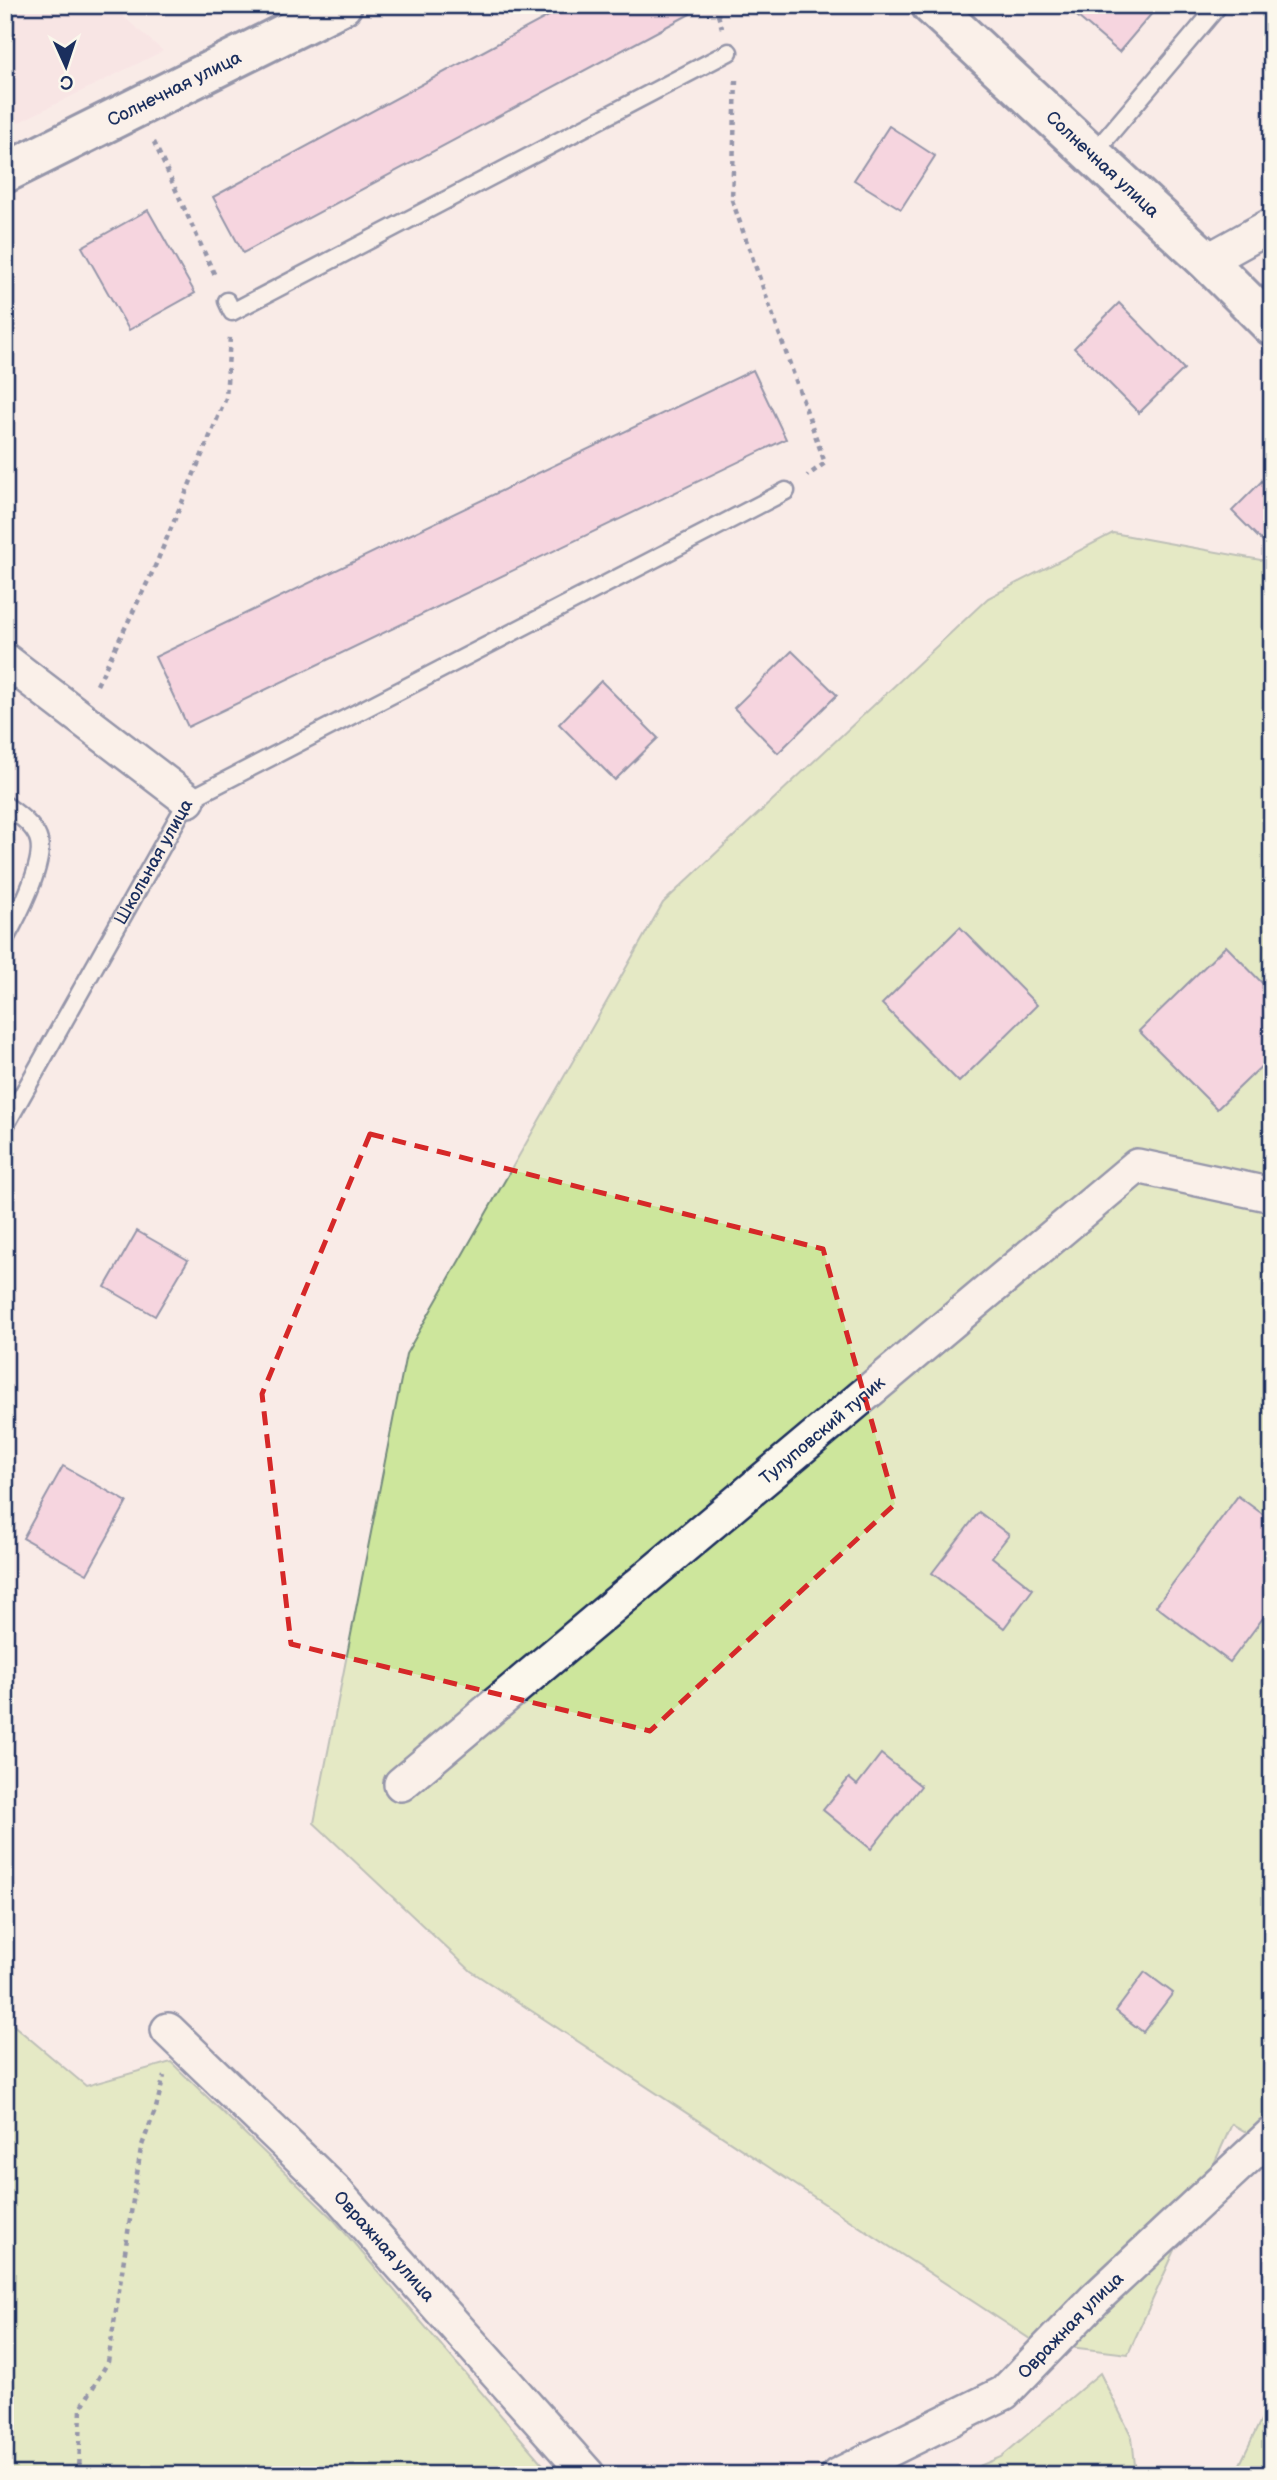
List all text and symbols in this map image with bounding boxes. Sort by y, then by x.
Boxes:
north arrow [32,32,102,102]
street label: Солнечная улица [104,47,245,131]
text: С [60,70,74,93]
street label: Солнечная улица [1041,107,1163,222]
street label: Школьная улица [110,795,198,928]
street label: Тулуповский тупик [756,1372,890,1489]
street label: Овражная улица [329,2187,439,2307]
street label: Овражная улица [1014,2268,1128,2383]

